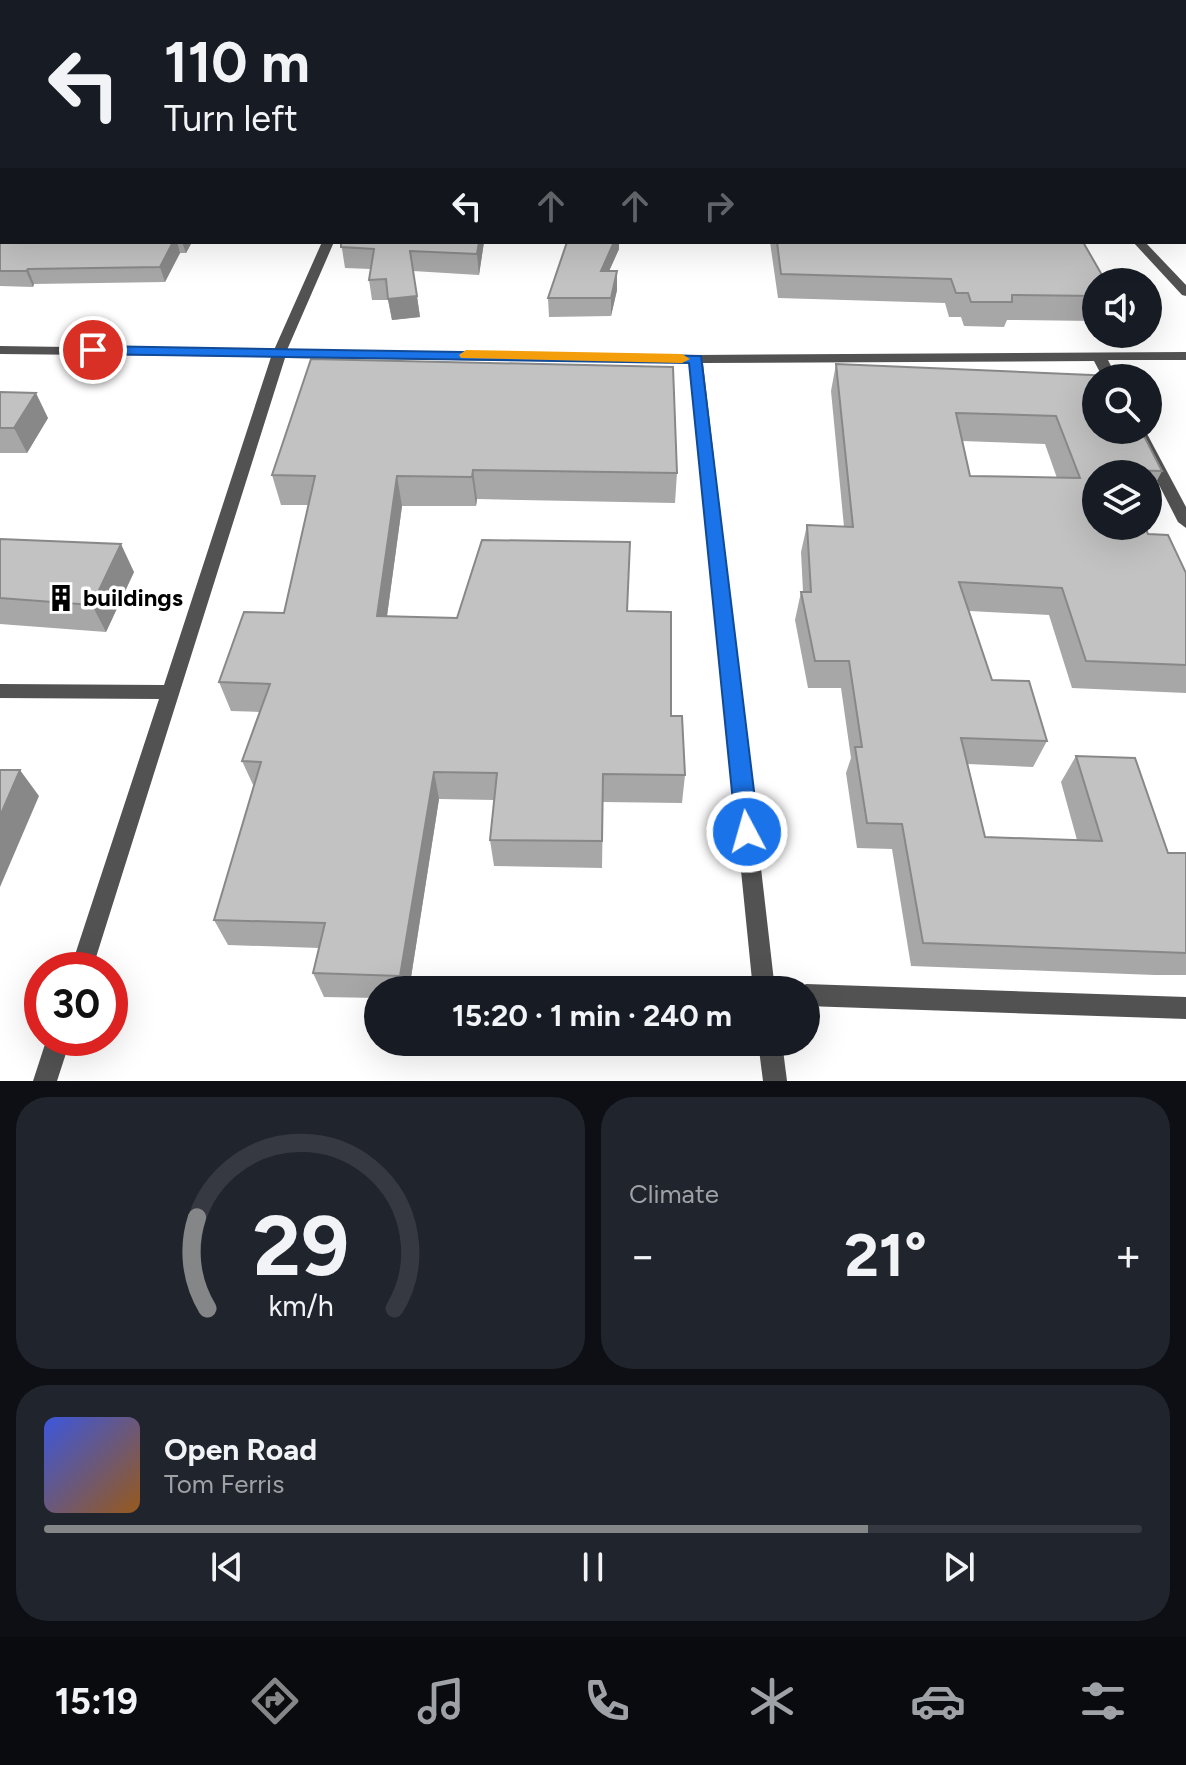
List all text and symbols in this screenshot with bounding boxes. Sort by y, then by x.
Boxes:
text: 110 m [164,29,310,96]
icon: left [32,32,136,136]
text: Turn left [164,97,298,140]
icon: left [445,184,489,228]
icon: ahead [529,184,573,228]
icon: ahead [613,184,657,228]
icon: right [697,184,741,228]
map controls [1082,268,1162,540]
button: sound [1082,268,1162,348]
pin [59,316,127,384]
icon: arrive [71,328,115,372]
button: search [1082,364,1162,444]
button: layers [1082,460,1162,540]
building icon: buildings [46,583,76,613]
place label: buildings [83,583,183,612]
position arrow [705,790,789,874]
speed limit sign: 30 [24,952,128,1056]
text: 15:20 · 1 min · 240 m [452,997,732,1034]
text: Climate [629,1178,719,1210]
text: 29 [252,1196,349,1296]
text: 21° [844,1219,927,1291]
text: − [629,1229,656,1282]
text: + [1115,1229,1142,1282]
text: km/h [268,1289,333,1323]
text: Open Road [164,1431,317,1468]
text: Tom Ferris [164,1468,284,1500]
icon: previous [205,1545,249,1589]
icon: pause [571,1545,615,1589]
icon: next [937,1545,981,1589]
icon: directions [247,1673,303,1729]
icon: music [413,1673,469,1729]
icon: phone [579,1673,635,1729]
icon: climate [744,1673,800,1729]
icon: car [910,1673,966,1729]
icon: filters [1075,1673,1131,1729]
text: 15:19 [55,1680,138,1723]

